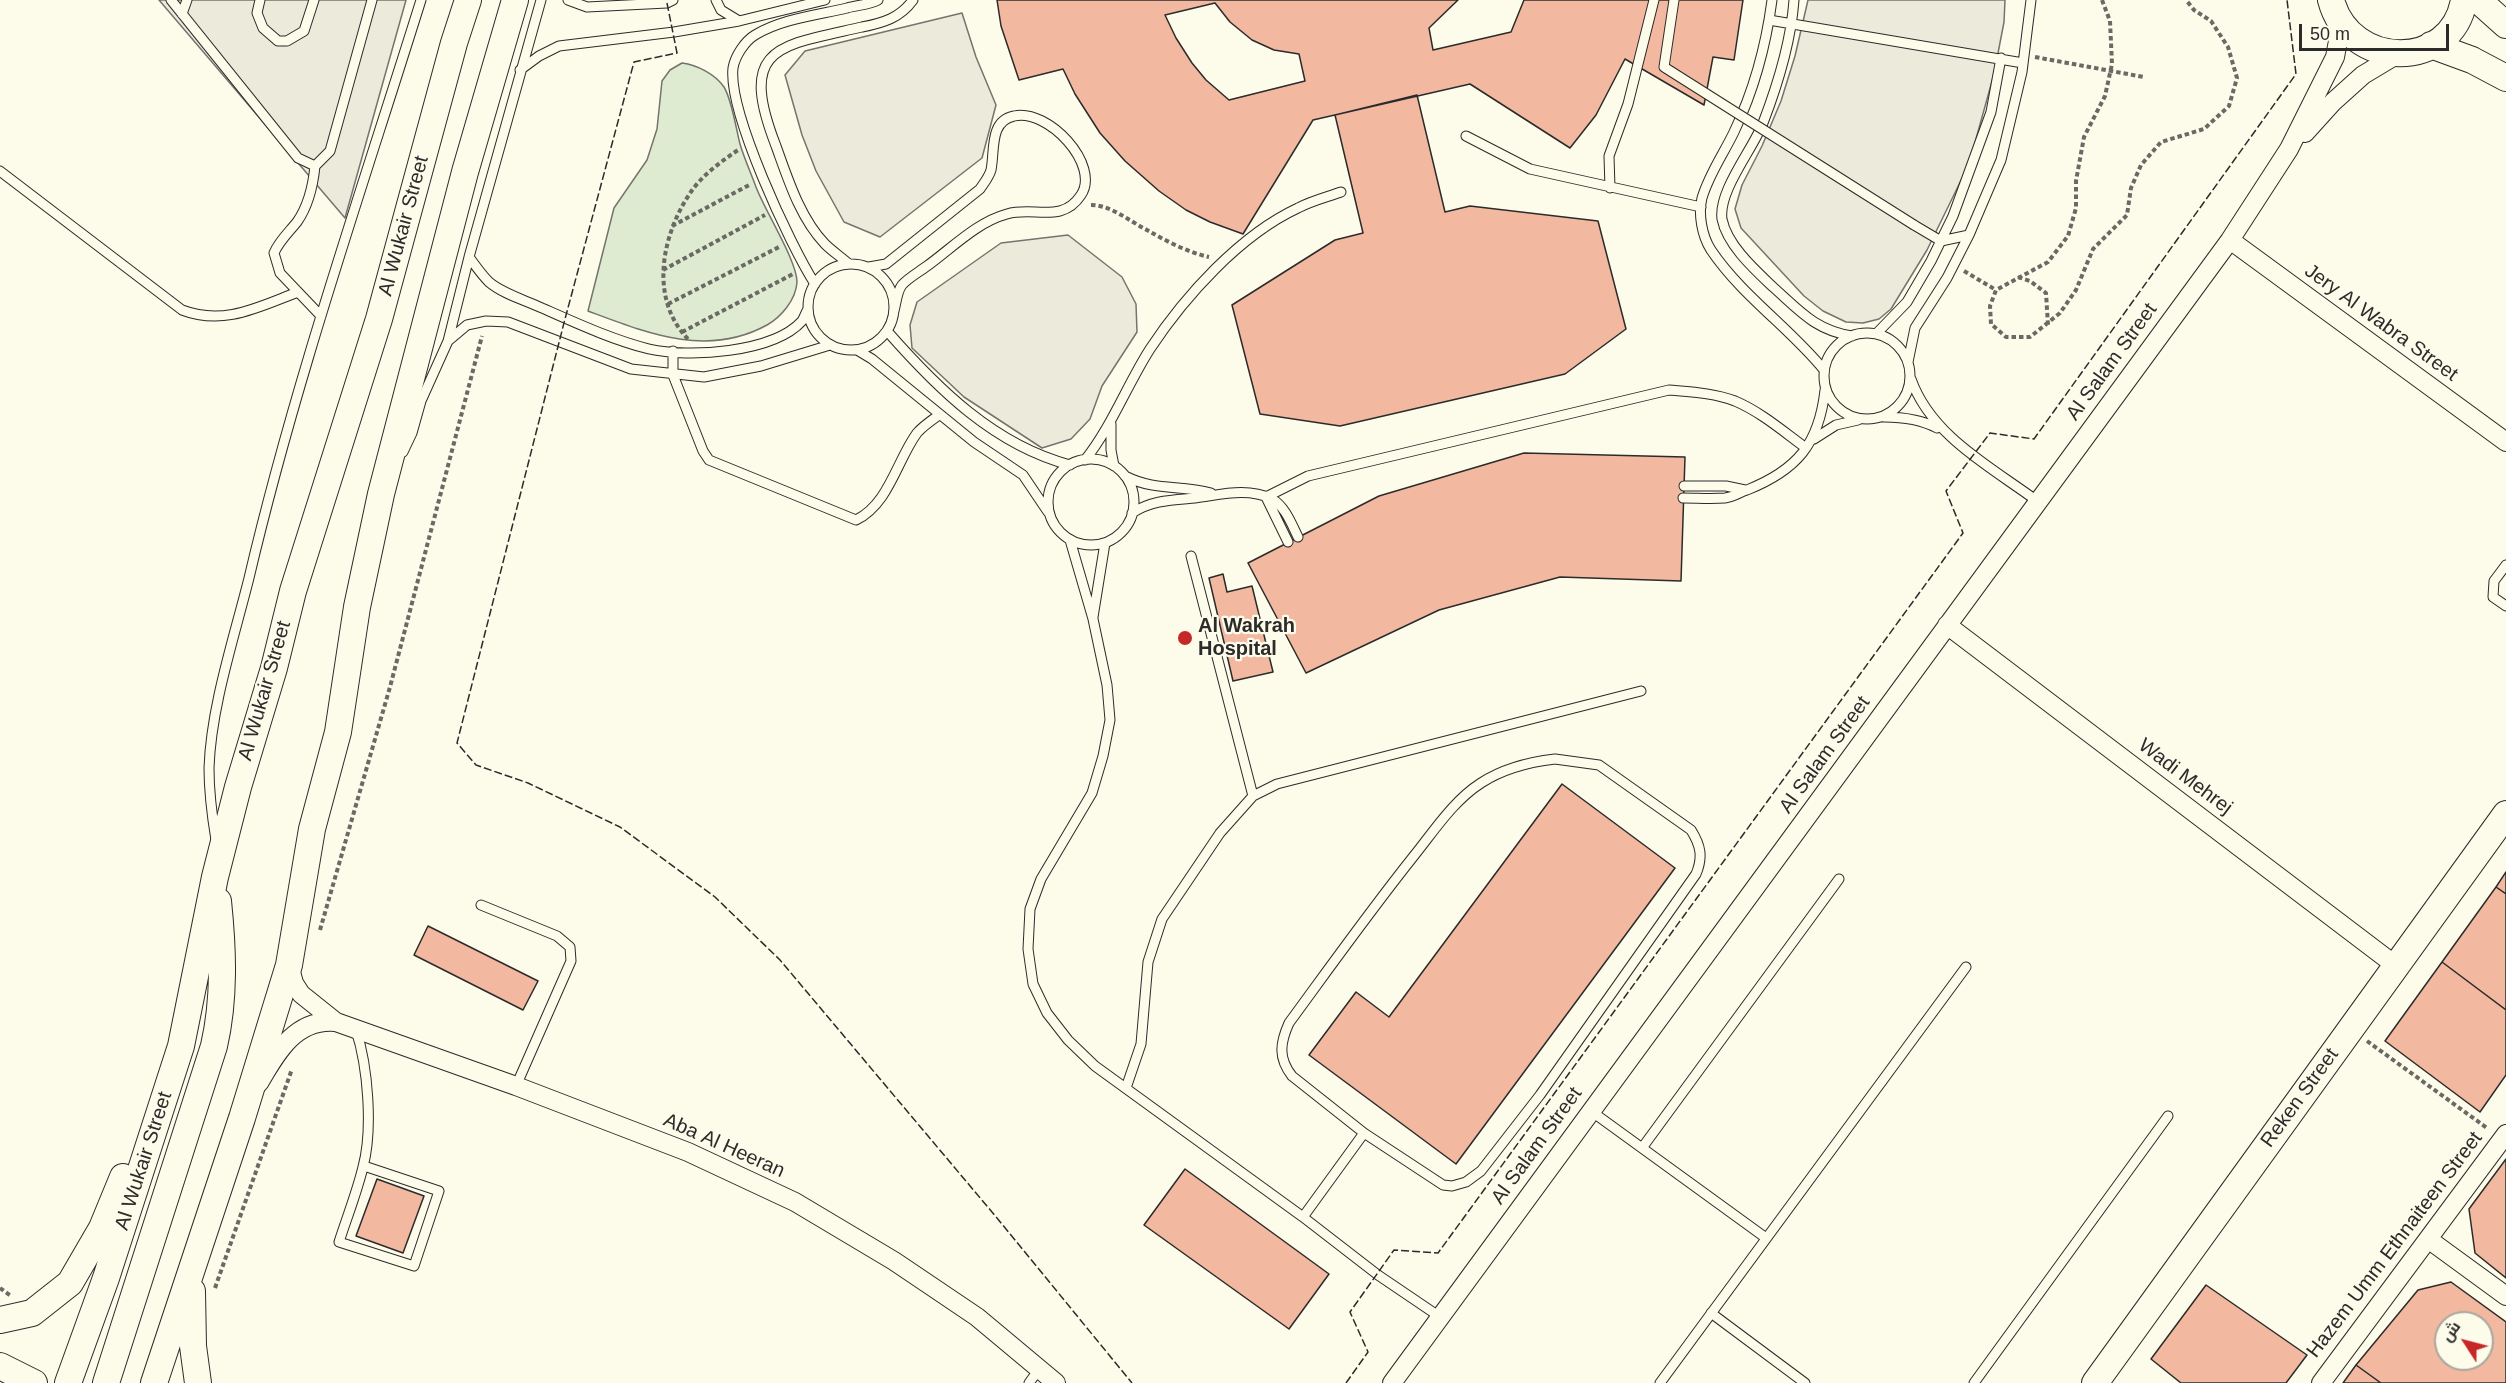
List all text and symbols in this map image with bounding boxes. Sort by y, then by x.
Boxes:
scale bar [2302,12,2452,50]
text: 50 m [2310,24,2350,44]
street label: Al Wukair Street [374,153,434,299]
street label: Jery Al Wabra Street [2300,259,2462,387]
street label: Al Salam Street [2061,299,2163,425]
place label: Al Wakrah Hospital [1198,614,1295,661]
street label: Al Wukair Street [234,618,296,764]
marker: Al Wakrah Hospital [1176,629,1194,647]
street label: Al Salam Street [1774,692,1876,818]
street label: Wadi Mehrej [2133,734,2237,820]
street label: Reken Street [2256,1044,2344,1152]
street label: Al Salam Street [1486,1083,1588,1209]
street label: Al Wukair Street [110,1089,178,1233]
street label: Aba Al Heeran [660,1109,788,1183]
street label: Hazem Umm Ethnaiteen Street [2302,1127,2488,1363]
north arrow [2434,1311,2494,1371]
text: ش [2438,1318,2464,1345]

